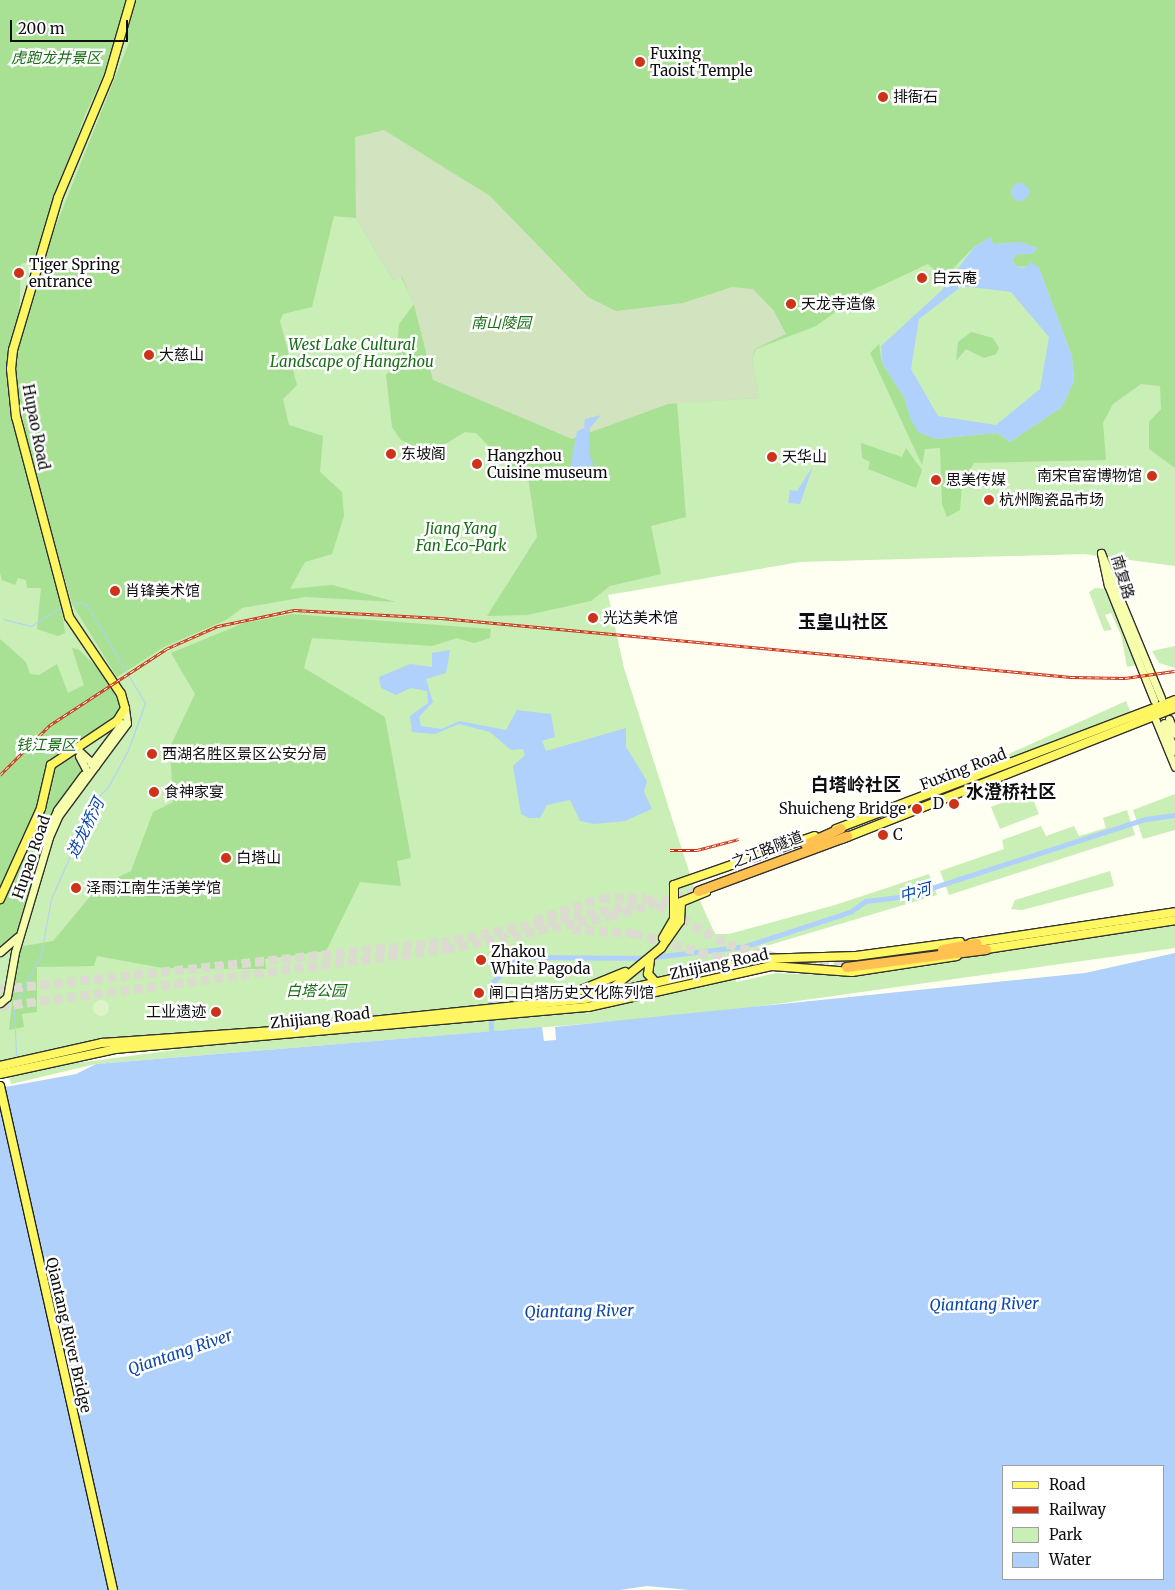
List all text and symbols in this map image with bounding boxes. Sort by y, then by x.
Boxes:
scale bar [12,10,130,42]
text: 200 m [18,19,65,38]
place label: Fuxing Taoist Temple [650,44,753,79]
park label: 虎跑龙井景区 [11,49,101,67]
marker: Fuxing Taoist Temple [634,56,646,68]
place label: 排衙石 [893,88,938,106]
marker: 排衙石 [877,91,889,103]
place label: Tiger Spring entrance [29,255,120,290]
marker: Tiger Spring entrance [13,267,25,279]
place label: 白云庵 [932,269,977,287]
marker: 白云庵 [916,272,928,284]
place label: 天龙寺造像 [801,295,876,313]
marker: 天龙寺造像 [785,298,797,310]
park label: 南山陵园 [471,314,531,332]
park label: West Lake Cultural Landscape of Hangzhou [270,335,434,370]
place label: 大慈山 [159,346,204,364]
marker: 大慈山 [143,349,155,361]
street label: Hupao Road [19,383,53,471]
place label: 东坡阁 [401,445,446,463]
place label: Hangzhou Cuisine museum [487,446,608,481]
marker: 东坡阁 [385,448,397,460]
place label: 天华山 [782,448,827,466]
marker: 天华山 [766,451,778,463]
marker: Hangzhou Cuisine museum [471,458,483,470]
place label: 南宋官窑博物馆 [1037,467,1142,485]
marker: 南宋官窑博物馆 [1146,470,1158,482]
place label: 思美传媒 [946,471,1006,489]
marker: 思美传媒 [930,474,942,486]
place label: 杭州陶瓷品市场 [999,491,1104,509]
marker: 杭州陶瓷品市场 [983,494,995,506]
park label: Jiang Yang Fan Eco-Park [416,519,506,554]
street label: 南复路 [1108,553,1138,601]
place label: 肖锋美术馆 [125,582,200,600]
marker: 肖锋美术馆 [109,585,121,597]
place label: 光达美术馆 [603,609,678,627]
district label: 玉皇山社区 [798,611,888,633]
marker: 光达美术馆 [587,612,599,624]
park label: 钱江景区 [16,736,76,754]
street label: Fuxing Road [917,744,1009,794]
place label: 西湖名胜区景区公安分局 [162,745,327,763]
marker: 西湖名胜区景区公安分局 [146,748,158,760]
district label: 白塔岭社区 [811,774,901,796]
district label: 水澄桥社区 [966,781,1056,803]
place label: 食神家宴 [164,783,224,801]
marker: 食神家宴 [148,786,160,798]
water label: 进龙桥河 [62,795,108,861]
place label: D [933,795,944,813]
marker: D [948,798,960,810]
place label: Shuicheng Bridge [779,800,906,818]
marker: Shuicheng Bridge [910,802,924,816]
street label: Hupao Road [8,813,54,901]
place label: C [893,826,903,844]
street label: 之江路隧道 [729,827,805,871]
marker: C [877,829,889,841]
place label: 白塔山 [236,849,281,867]
marker: 白塔山 [220,852,232,864]
place label: 泽雨江南生活美学馆 [86,879,221,897]
water label: 中河 [897,879,933,905]
marker: 泽雨江南生活美学馆 [70,882,82,894]
place label: Zhakou White Pagoda [491,942,590,977]
street label: Zhijiang Road [668,945,770,983]
marker: Zhakou White Pagoda [475,954,487,966]
park label: 白塔公园 [286,982,346,1000]
place label: 闸口白塔历史文化陈列馆 [489,984,654,1002]
marker: 闸口白塔历史文化陈列馆 [473,987,485,999]
place label: 工业遗迹 [146,1003,206,1021]
street label: Zhijiang Road [269,1004,371,1032]
marker: 工业遗迹 [210,1006,222,1018]
street label: Qiantang River Bridge [42,1256,96,1414]
water label: Qiantang River [929,1293,1039,1315]
water label: Qiantang River [524,1300,634,1322]
water label: Qiantang River [125,1325,235,1379]
legend [1002,1465,1165,1580]
text: Road [1049,1475,1085,1494]
text: Railway [1049,1500,1106,1519]
text: Park [1049,1525,1082,1544]
text: Water [1049,1550,1091,1569]

